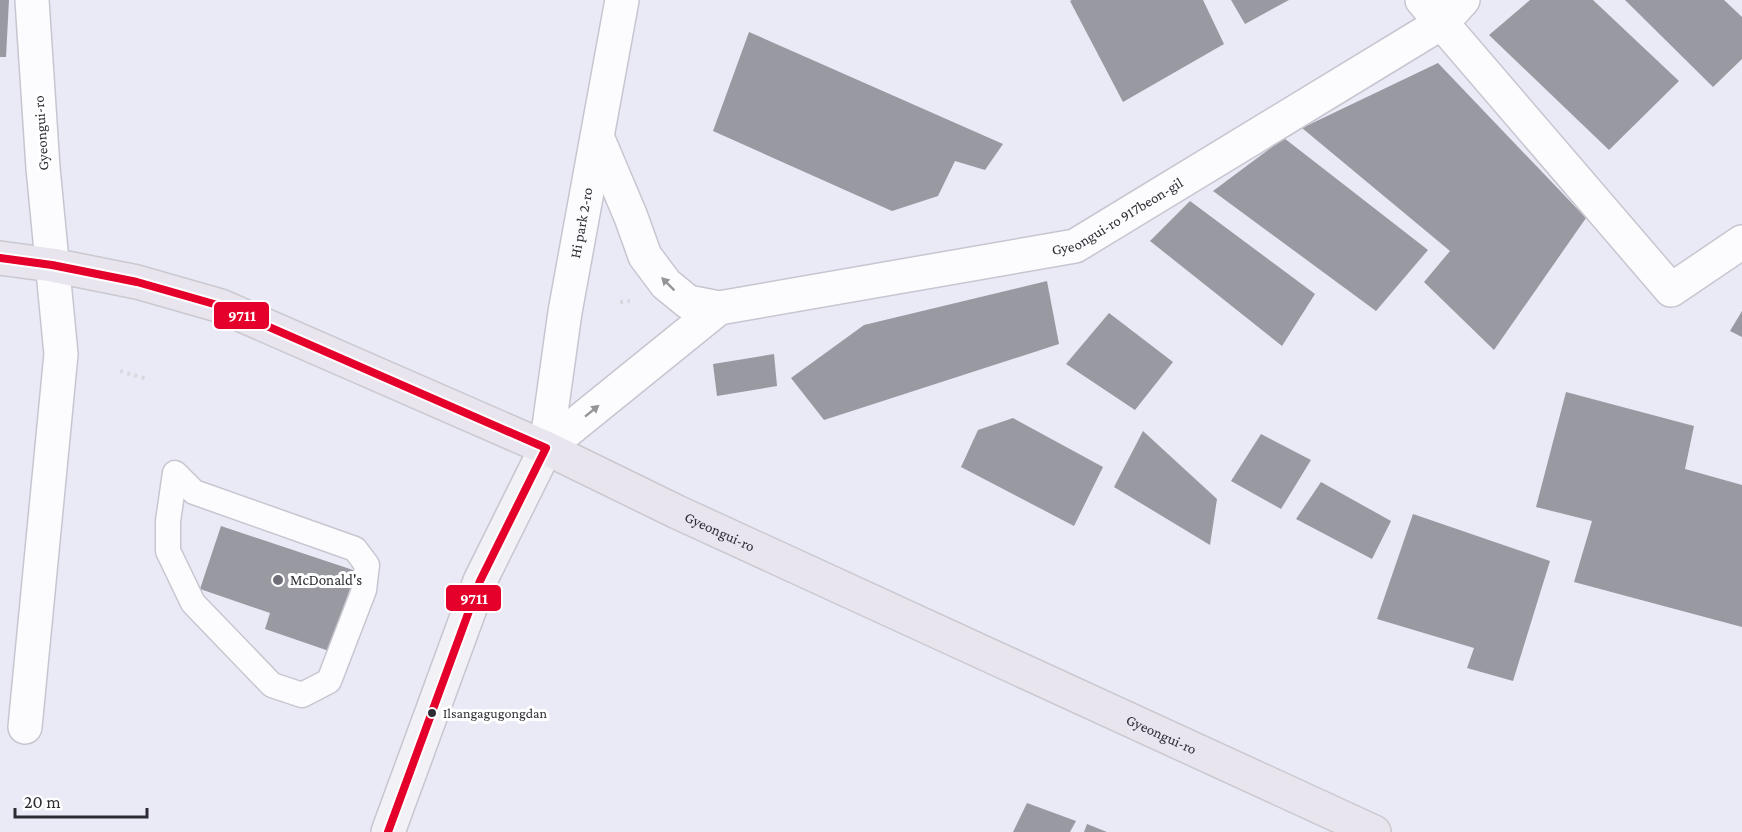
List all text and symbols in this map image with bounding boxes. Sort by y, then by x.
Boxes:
street label: Gyeongui-ro [30,95,53,171]
street label: Gyeongui-ro 917beon-gil [1050,174,1186,258]
street label: Hi park 2-ro [567,186,596,260]
one-way arrow [661,277,675,292]
line badge: 9711 [213,301,270,330]
text: 9711 [228,307,256,324]
one-way arrow [584,405,599,418]
street label: Gyeongui-ro [682,509,757,555]
place label: McDonald's [290,572,362,588]
marker: McDonald's [271,573,285,587]
line badge: 9711 [445,584,502,612]
text: 9711 [460,590,488,607]
place label: Ilsangagugongdan [443,705,547,721]
marker: Ilsangagugongdan [426,707,438,719]
street label: Gyeongui-ro [1124,711,1199,757]
scale bar [15,781,147,819]
text: 20 m [24,792,61,812]

